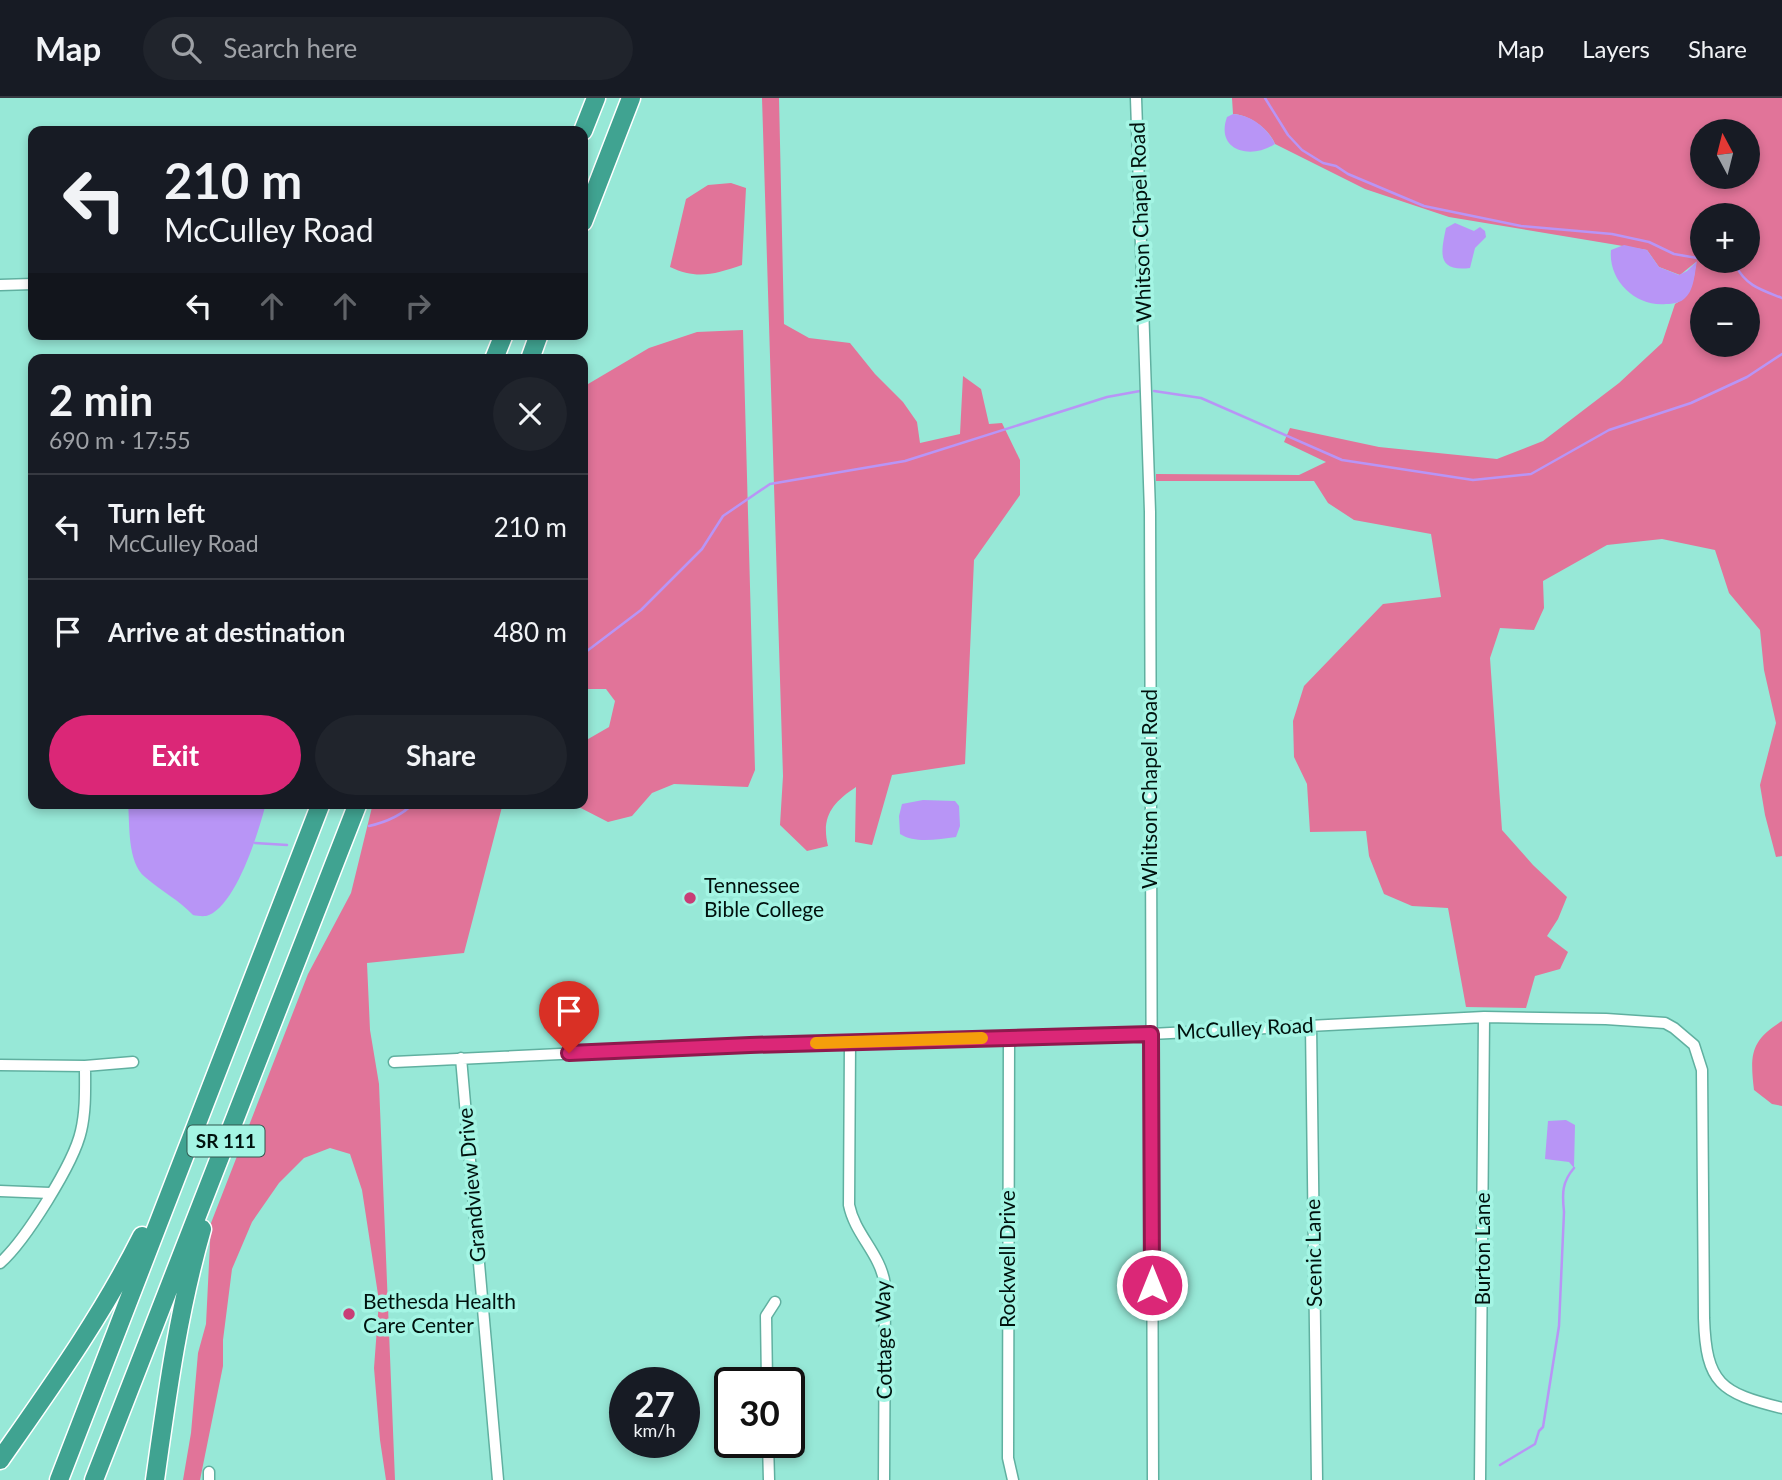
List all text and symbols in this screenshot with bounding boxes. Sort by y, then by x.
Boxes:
search box [143,17,633,80]
text: Map [35,28,101,68]
icon: search [167,29,205,67]
text: Search here [223,32,357,64]
text: Map [1497,34,1544,63]
text: Layers [1582,34,1650,63]
text: Share [1688,34,1747,63]
north arrow [1690,119,1760,189]
map controls [1690,119,1760,357]
street label: Whitson Chapel Road [1124,122,1155,322]
text: 210 m [164,151,302,209]
icon: left [49,154,140,245]
button: + [1690,203,1760,273]
text: McCulley Road [164,210,374,249]
icon: left [180,287,218,325]
icon: ahead [253,287,291,325]
icon: ahead [326,287,364,325]
icon: right [399,287,437,325]
button: − [1690,287,1760,357]
text: 2 min [49,375,153,425]
button: close [493,377,567,451]
text: 690 m · 17:55 [49,426,191,454]
text: Turn left [108,497,205,529]
icon: left [49,508,87,546]
text: 210 m [494,511,567,543]
text: McCulley Road [108,529,259,557]
icon: arrive [49,613,87,651]
text: Arrive at destination [108,616,345,648]
text: 480 m [494,616,567,648]
street label: Whitson Chapel Road [1136,689,1161,889]
button: Exit [49,715,301,795]
button: Share [315,715,567,795]
place label: Tennessee Bible College [704,872,824,921]
marker: Tennessee Bible College [682,890,698,906]
pin [539,981,599,1053]
icon: arrive [550,992,588,1030]
street label: McCulley Road [1176,1011,1314,1044]
street label: Grandview Drive [451,1107,490,1263]
road number: SR 111 [188,1126,264,1156]
street label: Rockwell Drive [994,1190,1019,1328]
street label: Burton Lane [1469,1192,1494,1306]
street label: Scenic Lane [1299,1199,1326,1307]
position arrow [1115,1248,1189,1322]
street label: Cottage Way [869,1280,896,1400]
place label: Bethesda Health Care Center [363,1288,516,1337]
marker: Bethesda Health Care Center [341,1306,357,1322]
speed limit sign: 30 [714,1367,805,1458]
text: 27 [634,1382,675,1424]
text: km/h [633,1419,676,1441]

